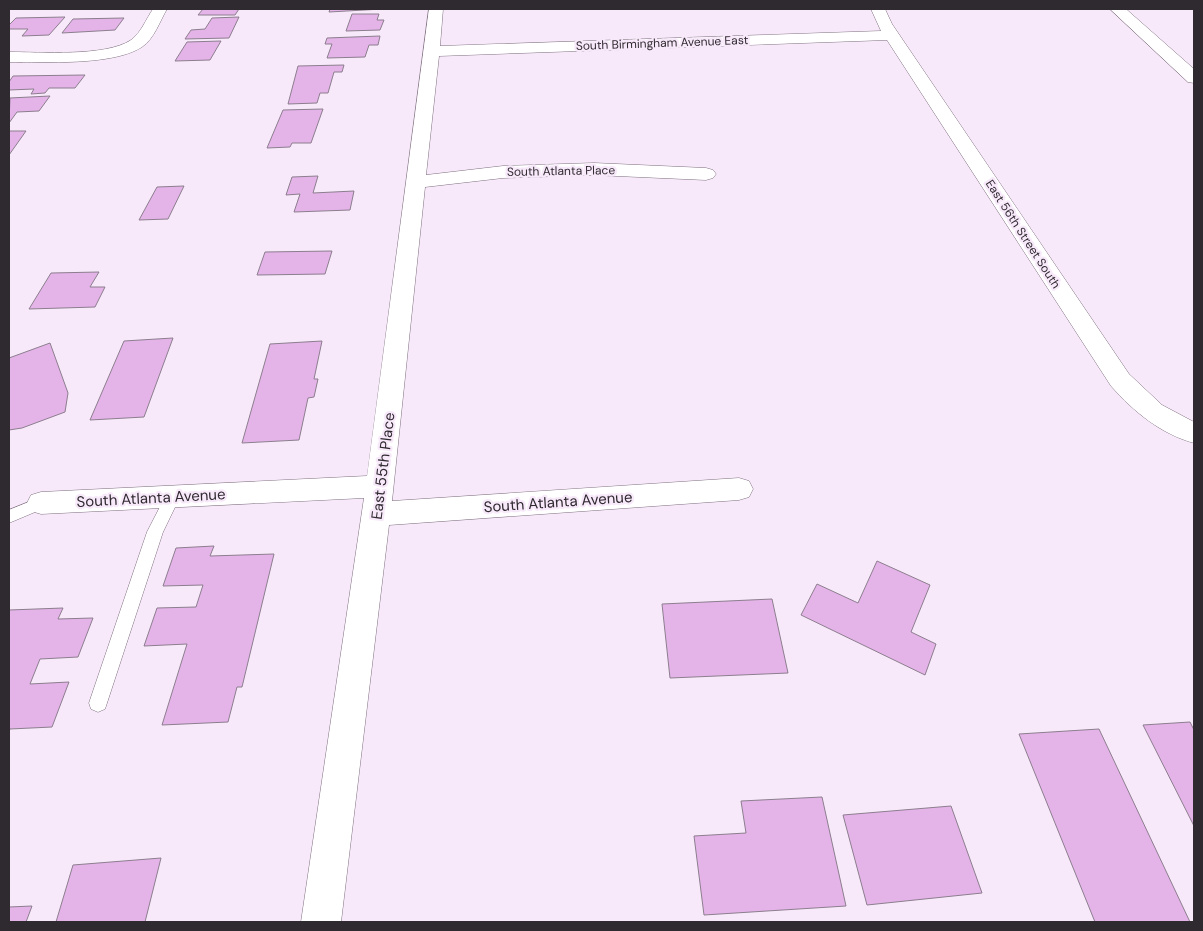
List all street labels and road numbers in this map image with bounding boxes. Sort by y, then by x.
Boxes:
street label: South Birmingham Avenue East [576,32,749,54]
street label: South Atlanta Place [507,162,615,180]
street label: East 56th Street South [982,177,1064,291]
street label: East 55th Place [367,411,399,521]
street label: South Atlanta Avenue [76,484,226,512]
street label: South Atlanta Avenue [483,487,633,517]

